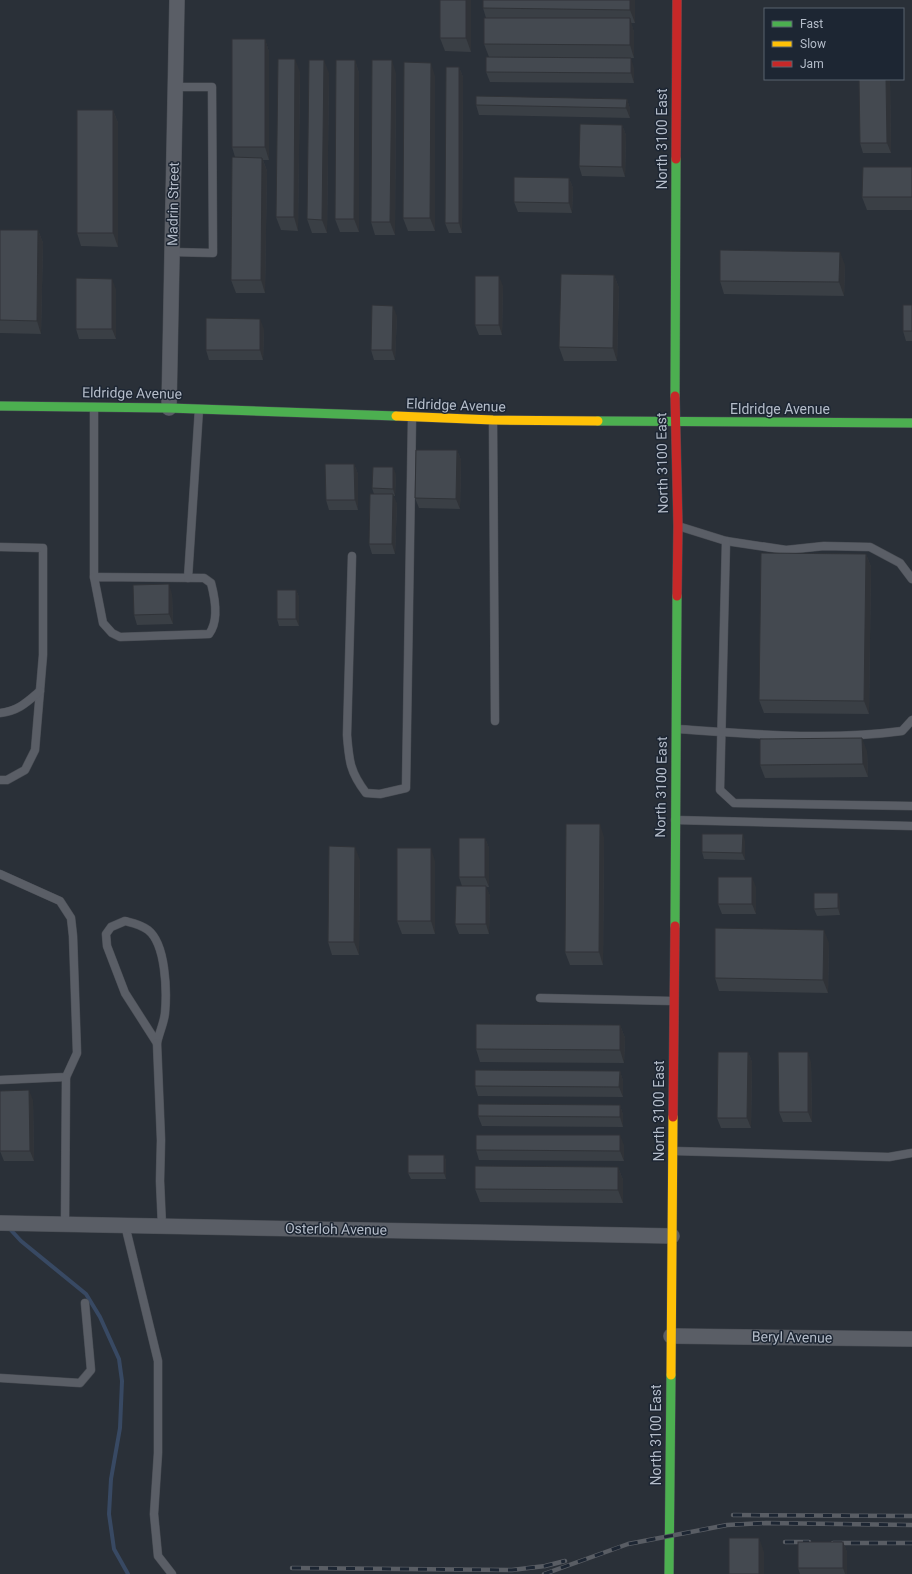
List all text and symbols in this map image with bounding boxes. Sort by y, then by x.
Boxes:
legend [764,8,904,80]
text: Fast [800,17,823,31]
text: Slow [800,37,826,51]
text: Jam [800,57,824,71]
street label: North 3100 East [654,88,670,190]
street label: Madrin Street [164,161,182,246]
street label: Eldridge Avenue [82,384,182,402]
street label: Eldridge Avenue [406,395,506,415]
street label: Eldridge Avenue [730,401,830,417]
street label: North 3100 East [653,412,671,514]
street label: North 3100 East [652,736,670,838]
street label: North 3100 East [651,1060,667,1162]
street label: Osterloh Avenue [285,1220,387,1238]
street label: Beryl Avenue [752,1328,832,1346]
street label: North 3100 East [648,1384,664,1486]

